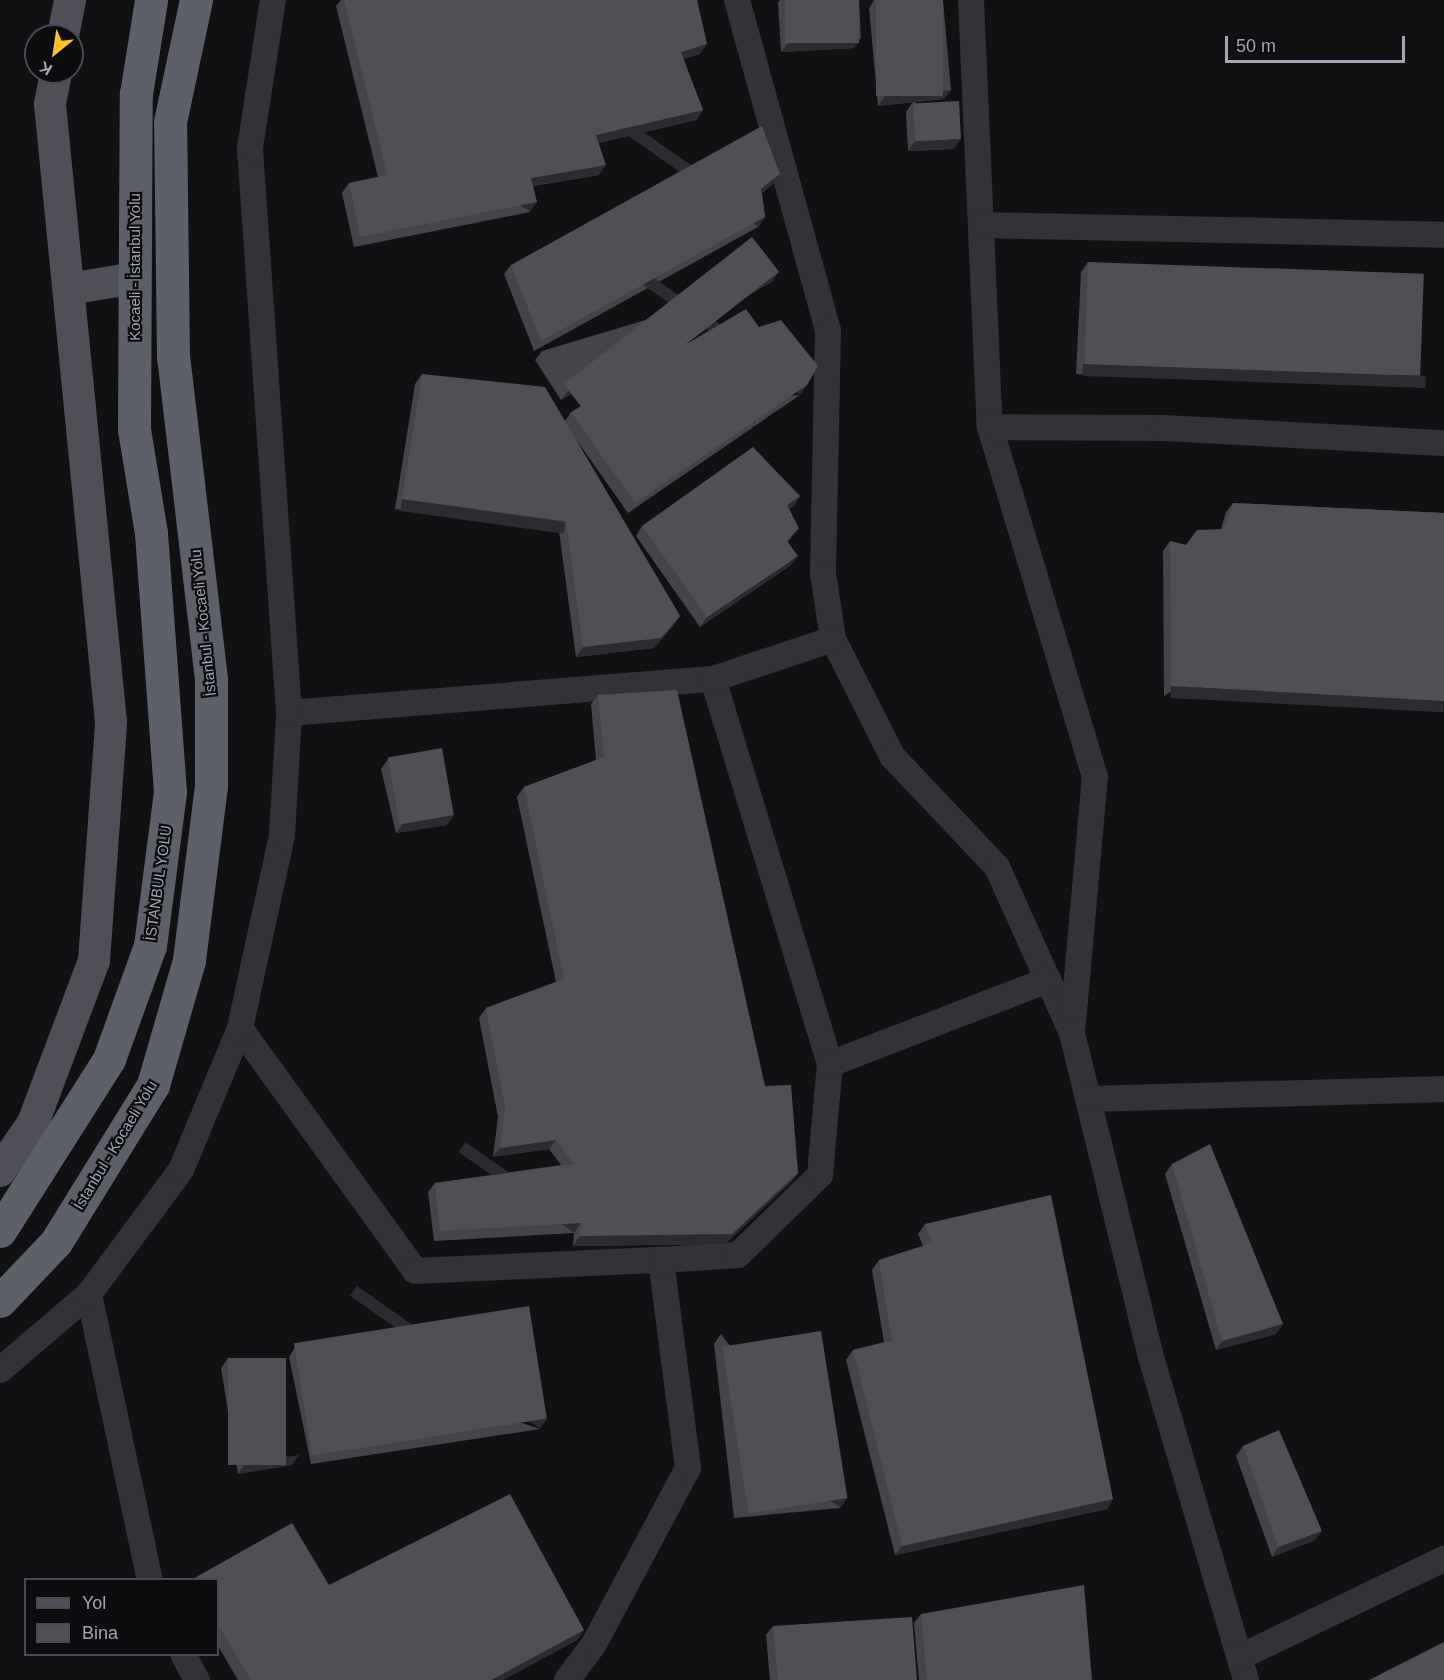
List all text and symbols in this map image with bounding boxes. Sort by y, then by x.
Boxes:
north arrow [24,24,84,84]
scale bar [1228,24,1408,62]
text: 50 m [1236,36,1276,56]
text: K [36,58,55,79]
street label: Kocaeli - İstanbul Yolu [126,193,144,341]
street label: İstanbul - Kocaeli Yolu [186,549,220,697]
street label: İSTANBUL YOLU [141,824,175,942]
street label: İstanbul - Kocaeli Yolu [69,1077,161,1213]
legend [24,1578,219,1656]
text: Yol [82,1593,106,1613]
text: Bina [82,1623,118,1643]

